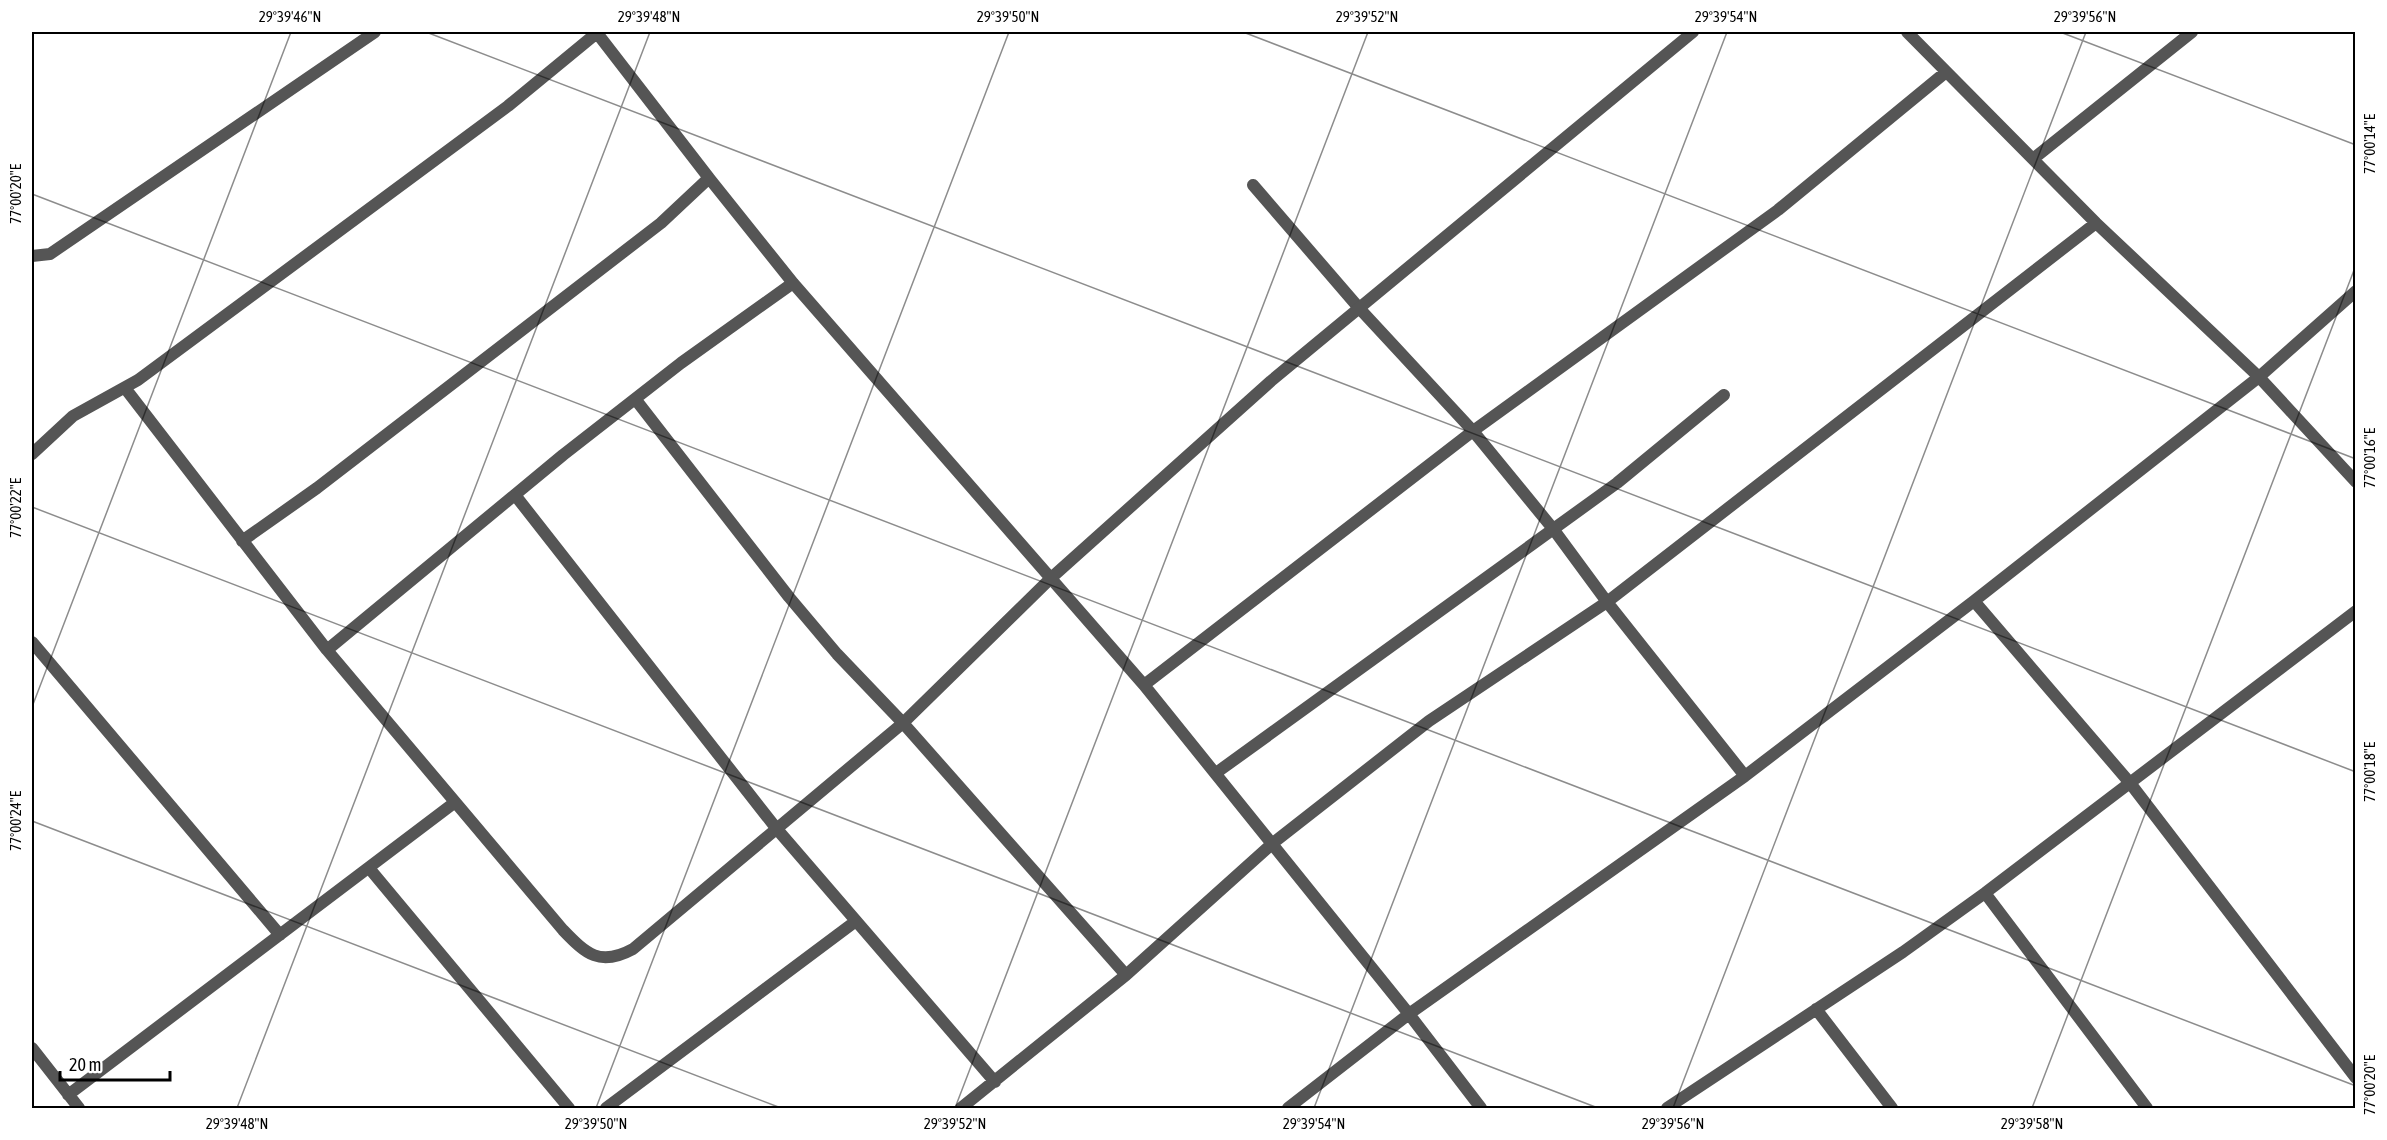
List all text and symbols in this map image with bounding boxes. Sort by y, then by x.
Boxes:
text: 29°39'46"N [259,8,321,25]
text: 29°39'48"N [618,8,680,25]
text: 29°39'50"N [977,8,1039,25]
text: 29°39'52"N [1336,8,1398,25]
text: 29°39'54"N [1695,8,1757,25]
text: 29°39'56"N [2054,8,2116,25]
text: 77°00'14"E [2361,113,2378,174]
text: 77°00'20"E [7,163,24,224]
text: 77°00'16"E [2361,427,2378,488]
text: 77°00'22"E [7,477,24,538]
text: 77°00'18"E [2361,741,2378,802]
text: 77°00'24"E [7,790,24,851]
scale bar [60,1044,170,1082]
text: 20 m [69,1054,101,1075]
text: 77°00'20"E [2361,1054,2378,1115]
text: 29°39'48"N [206,1115,268,1132]
text: 29°39'50"N [565,1115,627,1132]
text: 29°39'52"N [924,1115,986,1132]
text: 29°39'54"N [1283,1115,1345,1132]
text: 29°39'56"N [1642,1115,1704,1132]
text: 29°39'58"N [2001,1115,2063,1132]

